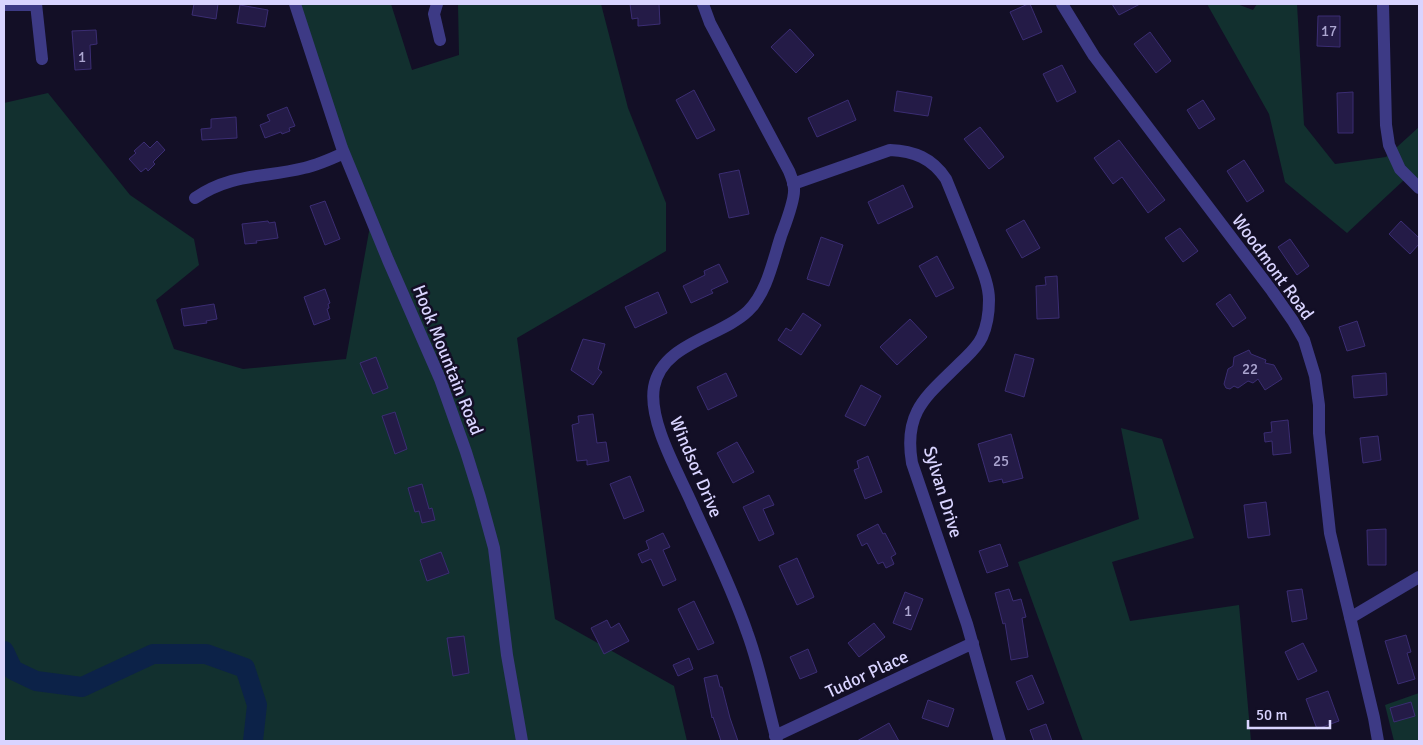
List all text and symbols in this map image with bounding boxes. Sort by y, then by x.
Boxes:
house number: 17 [1321,22,1337,40]
house number: 1 [78,48,86,66]
street label: Woodmont Road [1227,210,1319,324]
street label: Hook Mountain Road [408,282,488,438]
house number: 22 [1242,360,1258,378]
street label: Windsor Drive [665,413,727,521]
street label: Sylvan Drive [919,444,967,540]
house number: 25 [993,452,1009,470]
house number: 1 [904,602,912,620]
street label: Tudor Place [822,645,912,703]
scale bar [1248,698,1330,730]
text: 50 m [1256,706,1287,724]

